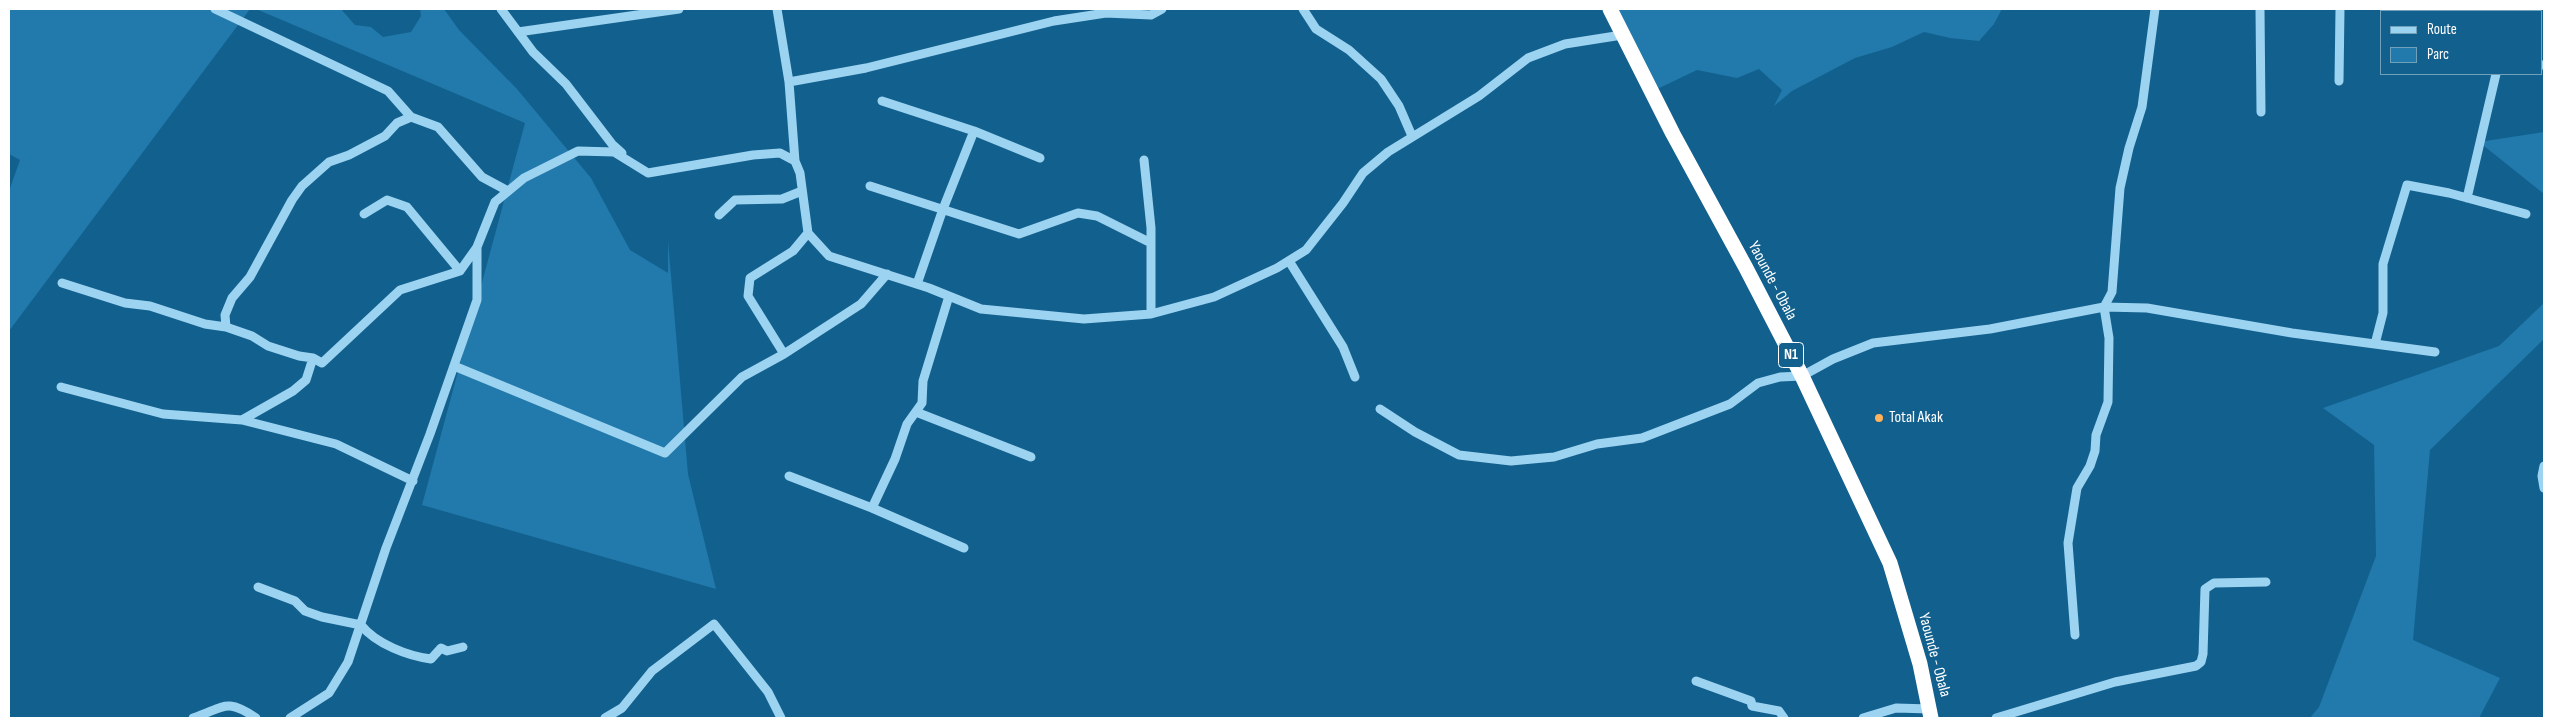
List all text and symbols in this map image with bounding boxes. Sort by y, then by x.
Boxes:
legend [2380,10,2543,75]
text: Route [2427,20,2457,39]
text: Parc [2427,45,2449,64]
street label: Yaounde - Obala [1743,238,1801,324]
road number: N1 [1778,342,1804,368]
place label: Total Akak [1889,408,1943,428]
marker: Total Akak [1873,412,1885,424]
street label: Yaounde - Obala [1914,611,1954,699]

